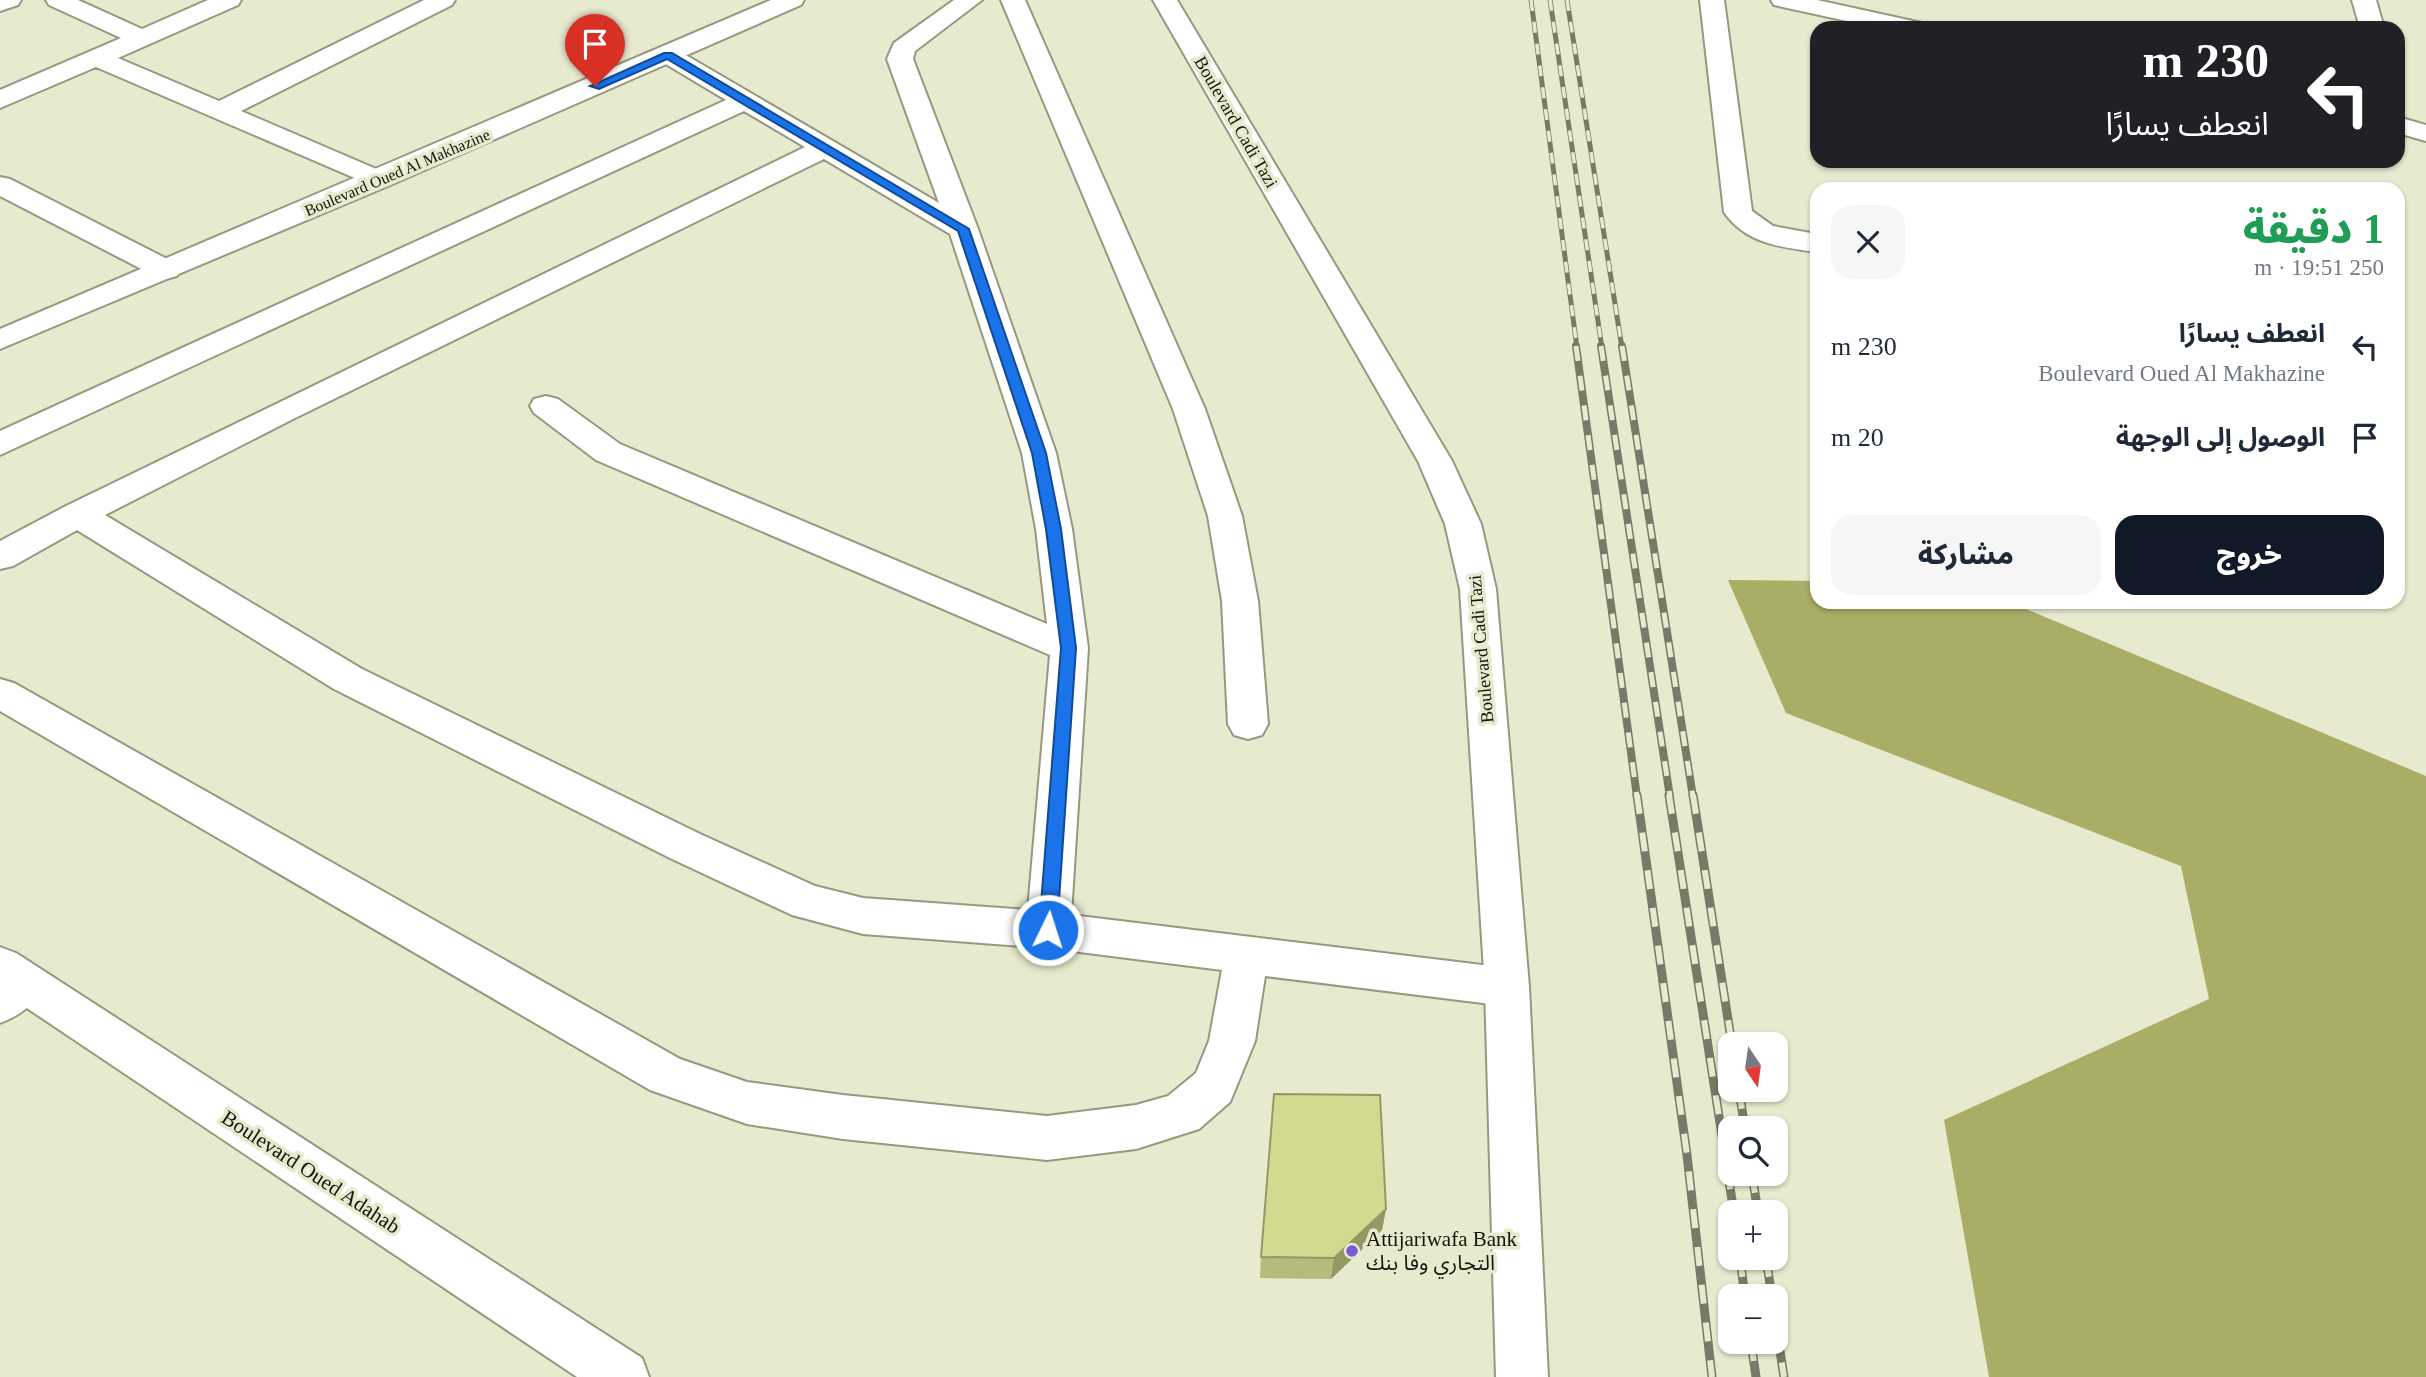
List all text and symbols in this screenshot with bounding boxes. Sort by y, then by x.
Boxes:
pin [565,14,625,86]
icon: arrive [576,25,614,63]
text: 230 m [2142,33,2269,88]
icon: left [2293,49,2384,140]
street label: Boulevard Cadi Tazi [1190,53,1282,191]
text: انعطف يسارًا [2106,106,2269,142]
street label: Boulevard Oued Al Makhazine [302,126,492,219]
button: close [1831,205,1905,279]
text: 1 دقيقة [2243,206,2384,252]
text: 250 m · 19:51 [2254,255,2384,280]
text: انعطف يسارًا [2179,319,2325,348]
icon: left [2346,328,2384,366]
text: 230 m [1831,332,1897,361]
text: Boulevard Oued Al Makhazine [2038,361,2325,386]
icon: arrive [2346,419,2384,457]
text: 20 m [1831,423,1884,452]
text: الوصول إلى الوجهة [2116,423,2325,452]
button: مشاركة [1831,515,2101,595]
button: خروج [2115,515,2384,595]
street label: Boulevard Cadi Tazi [1465,574,1497,724]
position arrow [1011,893,1085,967]
north arrow [1718,1032,1788,1102]
map controls [1718,1032,1788,1354]
street label: Boulevard Oued Adahab [217,1105,405,1239]
button: search [1718,1116,1788,1186]
button: + [1718,1200,1788,1270]
place label: Attijariwafa Bank التجاري وفا بنك [1366,1227,1518,1279]
marker: Attijariwafa Bank التجاري وفا بنك [1344,1243,1360,1259]
button: − [1718,1284,1788,1354]

